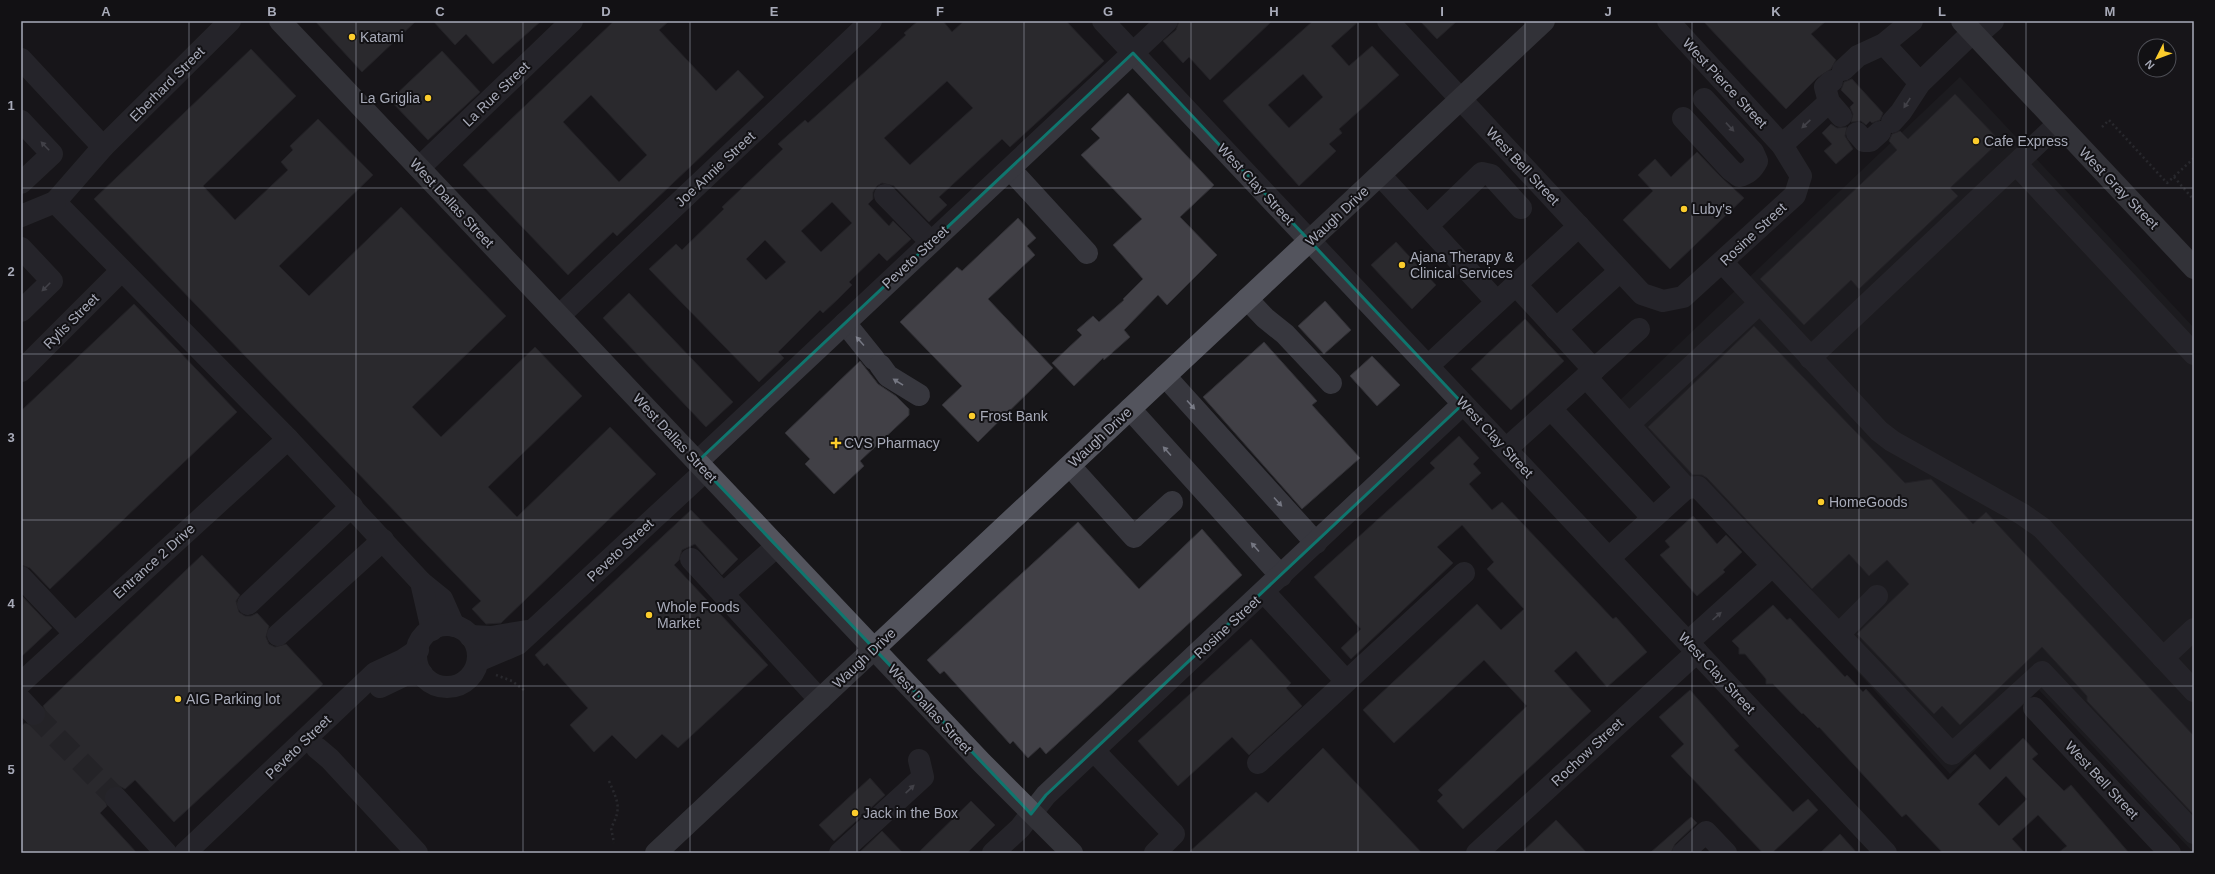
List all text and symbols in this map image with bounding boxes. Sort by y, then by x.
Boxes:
text: A [101,4,111,19]
text: B [267,4,277,19]
text: C [435,4,445,19]
text: D [601,4,611,19]
text: E [770,4,779,19]
text: F [936,4,944,19]
text: G [1103,4,1113,19]
text: H [1269,4,1279,19]
text: I [1440,4,1444,19]
text: J [1604,4,1612,19]
text: K [1771,4,1781,19]
text: L [1938,4,1946,19]
text: M [2105,4,2115,19]
place label: Katami [360,29,404,45]
marker: Katami [347,32,357,42]
street label: West Pierce Street [1679,35,1771,131]
north arrow [2137,38,2177,78]
street label: Eberhard Street [126,43,208,125]
street label: La Rue Street [459,58,533,130]
text: N [2142,58,2157,72]
place label: La Griglia [360,90,420,106]
marker: La Griglia [423,93,433,103]
text: 1 [7,98,15,113]
one-way arrow [1903,98,1911,108]
one-way arrow [1801,119,1810,128]
one-way arrow [1725,123,1734,132]
street label: West Bell Street [1483,124,1563,208]
street label: Joe Annie Street [672,128,758,210]
place label: Cafe Express [1984,133,2068,149]
marker: Cafe Express [1971,136,1981,146]
street label: West Clay Street [1214,140,1298,228]
one-way arrow [40,141,50,151]
street label: West Gray Street [2076,144,2162,232]
street label: West Dallas Street [407,155,497,251]
street label: Waugh Drive [1302,183,1372,249]
street label: Rosine Street [1717,199,1790,269]
place label: Luby's [1692,201,1732,217]
marker: Luby's [1679,204,1689,214]
street label: Peveto Street [879,222,952,292]
place label: Ajana Therapy & Clinical Services [1410,249,1515,281]
marker: Ajana Therapy & Clinical Services [1397,260,1407,270]
text: 2 [7,264,15,279]
one-way arrow [41,282,51,291]
street label: Rylis Street [40,290,102,352]
one-way arrow [856,336,865,345]
one-way arrow [893,378,903,386]
street label: West Dallas Street [630,390,720,486]
street label: West Clay Street [1453,393,1537,481]
one-way arrow [1187,400,1196,410]
street label: Waugh Drive [1065,404,1135,470]
place label: Frost Bank [980,408,1049,424]
marker: Frost Bank [967,411,977,421]
text: 3 [7,430,15,445]
place label: CVS Pharmacy [844,435,940,451]
marker: CVS Pharmacy [831,438,841,448]
one-way arrow [1163,446,1172,456]
place label: HomeGoods [1829,494,1908,510]
one-way arrow [1274,497,1283,507]
marker: HomeGoods [1816,497,1826,507]
street label: Peveto Street [584,515,657,585]
street label: Entrance 2 Drive [110,520,198,602]
one-way arrow [1250,542,1259,552]
street label: Rosine Street [1191,592,1264,662]
text: 4 [7,596,15,611]
place label: Whole Foods Market [657,599,739,631]
marker: Whole Foods Market [644,610,654,620]
one-way arrow [1712,611,1722,621]
street label: Waugh Drive [829,625,899,691]
street label: West Clay Street [1675,629,1759,717]
street label: West Dallas Street [885,661,975,757]
place label: AIG Parking lot [186,691,280,707]
marker: AIG Parking lot [173,694,183,704]
street label: Peveto Street [262,712,334,782]
street label: Rochow Street [1548,715,1626,789]
street label: West Bell Street [2062,738,2142,822]
text: 5 [7,762,15,777]
one-way arrow [905,784,916,793]
place label: Jack in the Box [863,805,958,821]
marker: Jack in the Box [850,808,860,818]

